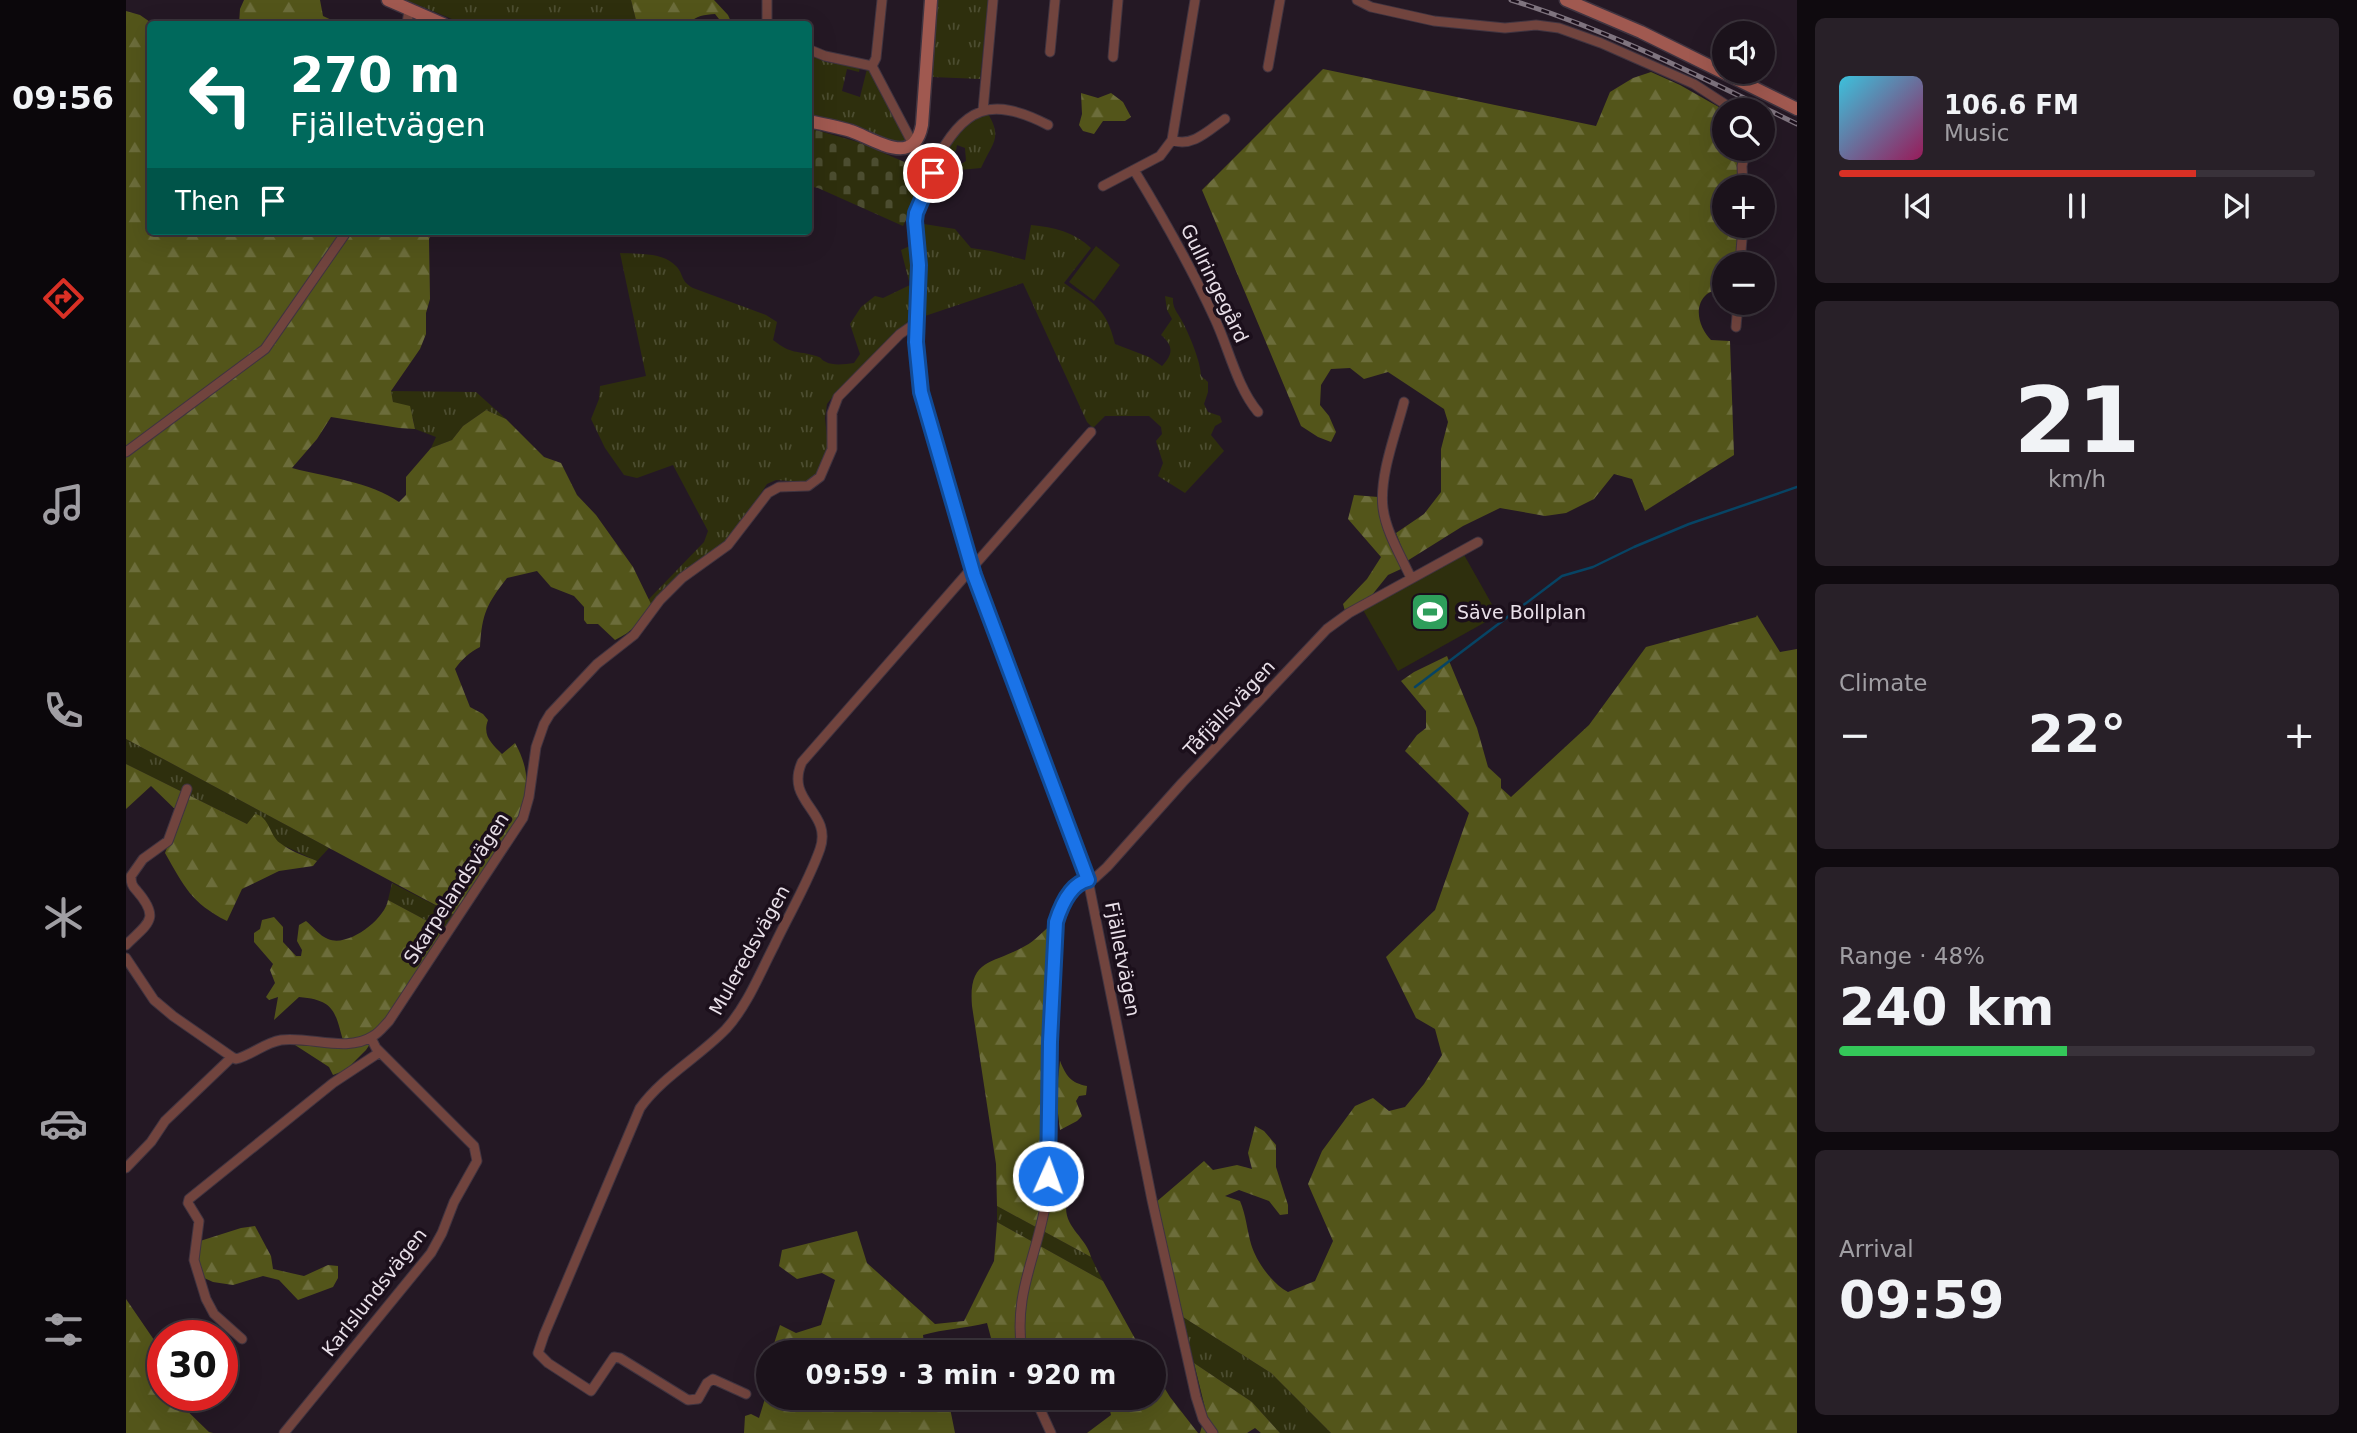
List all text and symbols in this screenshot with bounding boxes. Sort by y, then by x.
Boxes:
map controls [1712,21,1775,315]
button: sound [1712,21,1775,84]
text: 270 m [290,47,460,104]
icon: left [175,49,266,140]
text: 09:56 [12,79,114,117]
text: 106.6 FM [1944,90,2079,120]
button: search [1712,98,1775,161]
text: Fjälletvägen [290,106,486,144]
text: Music [1944,120,2009,146]
pin [903,143,963,203]
icon: arrive [914,154,952,192]
button: + [1712,175,1775,238]
icon: arrive [254,182,292,220]
text: Then [175,186,240,216]
icon: previous [1899,187,1937,225]
icon: pause [2058,187,2096,225]
icon: next [2217,187,2255,225]
street label: Gullringegård [1177,220,1253,346]
button: − [1712,252,1775,315]
icon: directions [39,274,88,323]
text: 21 [2014,368,2140,473]
text: km/h [2048,466,2106,492]
icon: music [39,480,88,529]
sports icon: Säve Bollplan [1409,591,1451,633]
place label: Säve Bollplan [1457,601,1586,623]
street label: Tåfjällsvägen [1178,655,1279,761]
text: Climate [1839,670,1928,696]
icon: phone [39,686,88,735]
text: 22° [2028,704,2126,764]
text: − [1839,713,1871,757]
text: + [2283,713,2315,757]
street label: Skarpelandsvägen [399,808,513,968]
street label: Muleredsvägen [704,881,794,1019]
icon: climate [39,893,88,942]
street label: Fjälletvägen [1101,900,1145,1018]
text: Range · 48% [1839,943,1985,969]
text: 240 km [1839,977,2054,1037]
icon: car [39,1099,88,1148]
position arrow [1011,1139,1085,1213]
street label: Karlslundsvägen [317,1223,431,1361]
text: Arrival [1839,1236,1914,1262]
text: 09:59 [1839,1270,2005,1330]
icon: filters [39,1305,88,1354]
speed limit sign: 30 [147,1320,238,1411]
text: 09:59 · 3 min · 920 m [806,1360,1116,1390]

